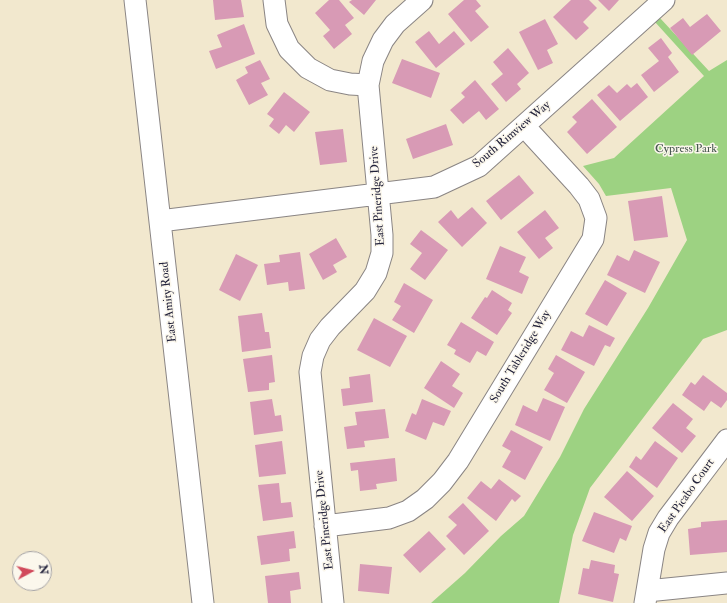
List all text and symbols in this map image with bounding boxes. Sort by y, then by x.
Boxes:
street label: South Rimview Way [470,98,554,172]
park label: Cypress Park [655,142,717,156]
street label: East Pineridge Drive [367,146,389,246]
street label: East Amity Road [158,261,180,343]
street label: South Tableridge Way [488,308,554,406]
street label: East Picabo Court [656,456,718,536]
street label: East Pineridge Drive [313,470,337,570]
north arrow [12,551,52,591]
text: N [36,564,50,575]

